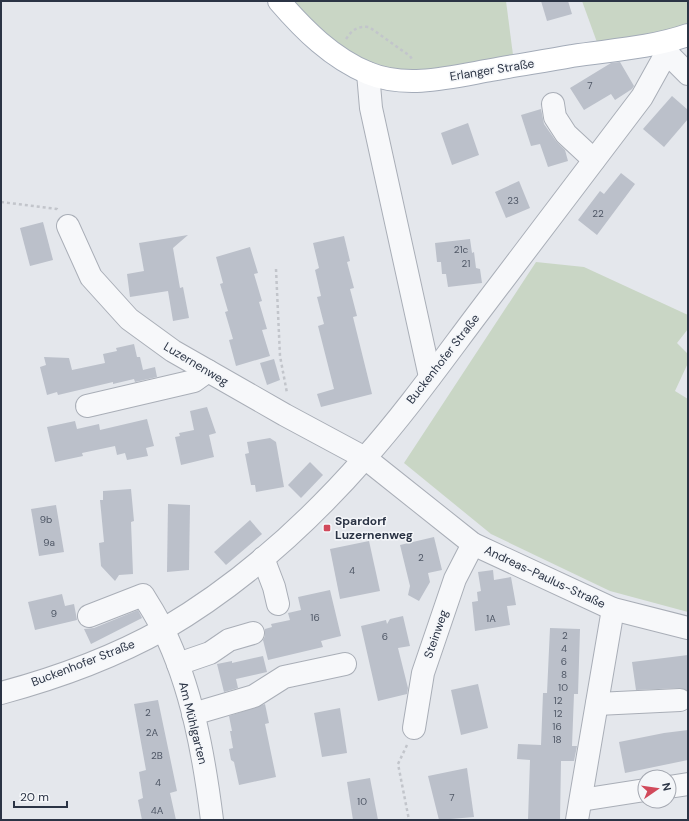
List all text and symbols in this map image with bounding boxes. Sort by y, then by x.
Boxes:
street label: Erlanger Straße [449,55,536,85]
house number: 7 [587,79,593,92]
house number: 23 [507,194,519,207]
house number: 22 [592,207,604,220]
house number: 21c [454,243,469,256]
house number: 21 [462,257,470,270]
street label: Buckenhofer Straße [403,311,483,407]
street label: Luzernenweg [161,338,232,390]
house number: 9b [40,513,52,526]
place label: Spardorf Luzernenweg [335,513,413,543]
marker: Spardorf Luzernenweg [322,523,332,533]
house number: 9a [43,536,55,549]
street label: Andreas-Paulus-Straße [482,542,608,612]
house number: 2 [418,551,424,564]
house number: 4 [349,564,355,577]
house number: 9 [51,607,57,620]
street label: Steinweg [420,607,452,660]
house number: 16 [310,611,320,624]
house number: 1A [486,612,496,625]
house number: 2 [562,629,568,642]
house number: 6 [382,630,388,643]
street label: Buckenhofer Straße [29,636,137,690]
house number: 4 [561,642,567,655]
house number: 6 [561,655,567,668]
house number: 8 [561,668,567,681]
street label: Am Mühlgarten [175,680,211,766]
house number: 10 [558,681,568,694]
house number: 12 [554,694,563,707]
house number: 2 [145,706,151,719]
house number: 12 [554,707,563,720]
house number: 16 [552,720,562,733]
house number: 2A [146,726,159,739]
house number: 18 [552,733,562,746]
house number: 2B [151,749,163,762]
north arrow [637,769,677,809]
house number: 4 [155,776,161,789]
text: N [659,781,674,792]
scale bar [14,783,67,809]
text: 20 m [20,789,49,805]
house number: 7 [449,791,455,804]
house number: 10 [357,795,367,808]
house number: 4A [151,804,164,817]

